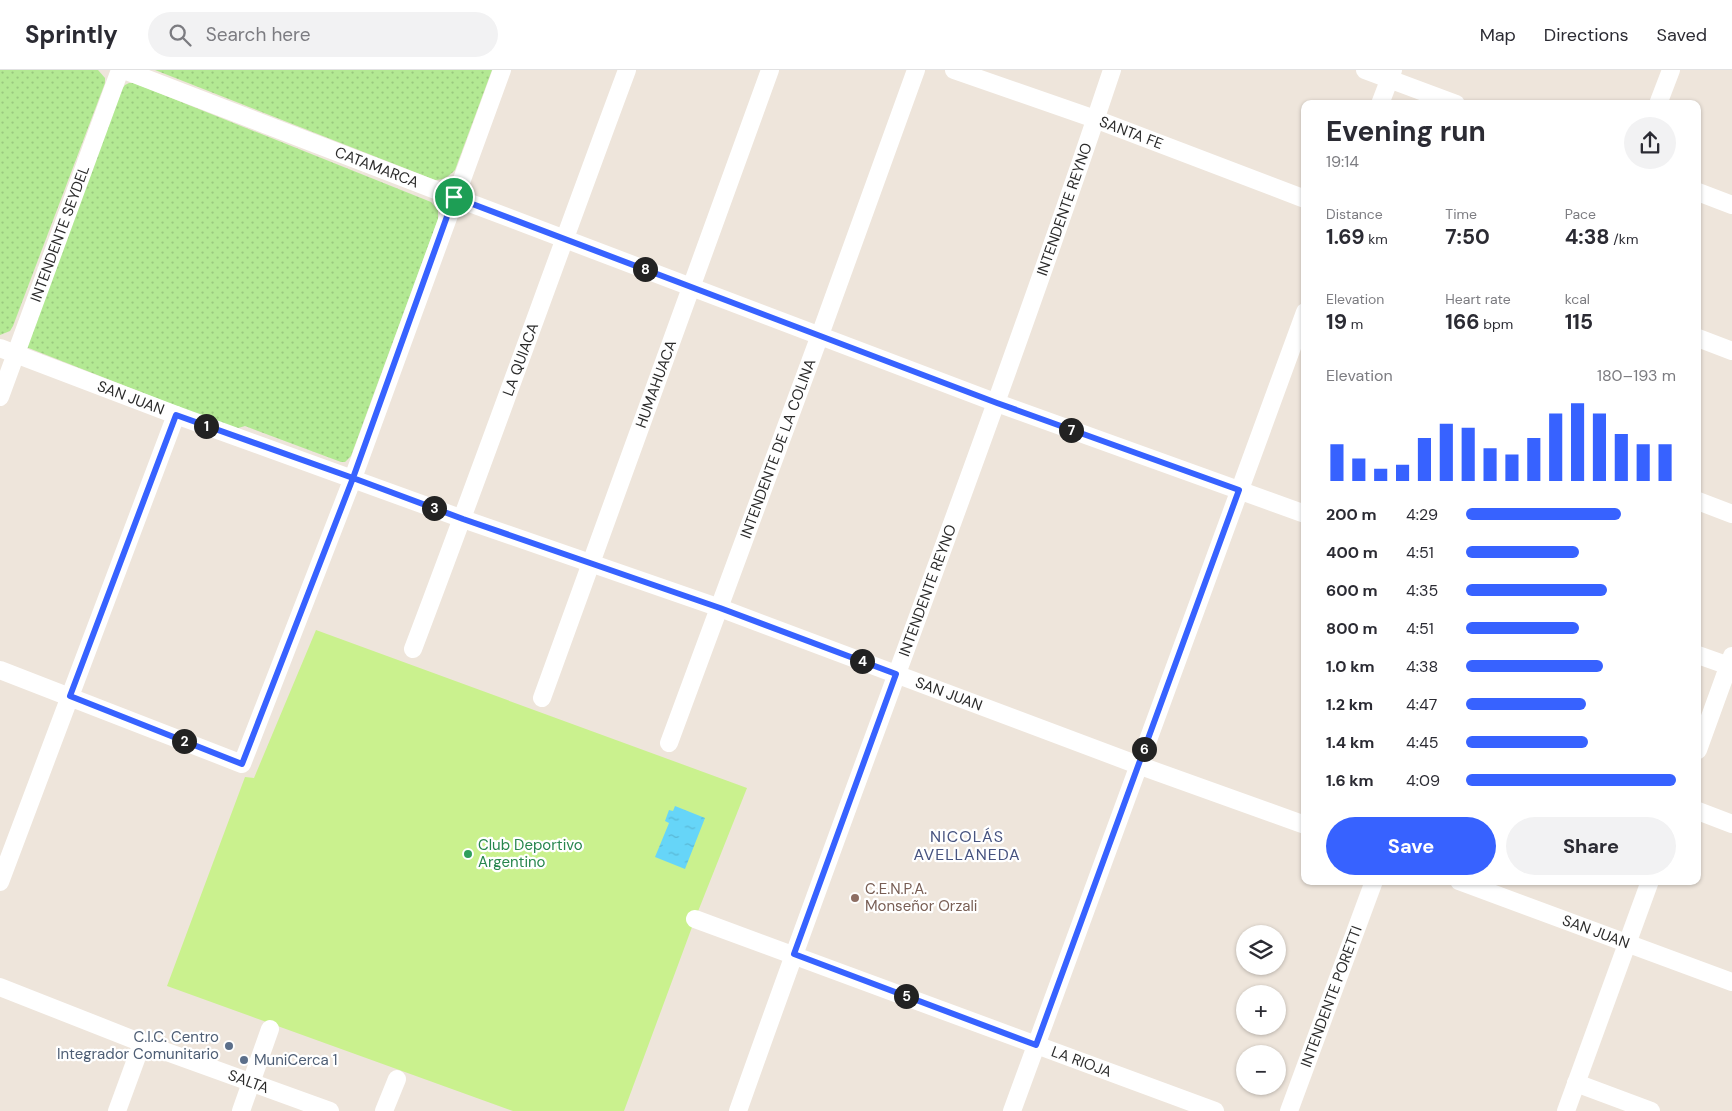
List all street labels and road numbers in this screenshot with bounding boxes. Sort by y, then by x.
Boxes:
street label: SANTA FE [1096,112,1166,154]
street label: INTENDENTE REYNO [1032,140,1097,278]
street label: CATAMARCA [332,142,422,193]
street label: INTENDENTE SEYDEL [26,163,94,305]
street label: LA QUIACA [498,320,543,399]
street label: HUMAHUACA [631,337,681,431]
street label: INTENDENTE DE LA COLINA [736,356,820,541]
street label: SAN JUAN [94,376,167,420]
street label: INTENDENTE REYNO [894,522,961,659]
street label: SAN JUAN [912,672,985,716]
street label: SAN JUAN [1559,910,1632,953]
street label: INTENDENTE PORETTI [1296,923,1367,1070]
street label: LA RIOJA [1048,1041,1115,1082]
street label: SALTA [225,1065,272,1098]

